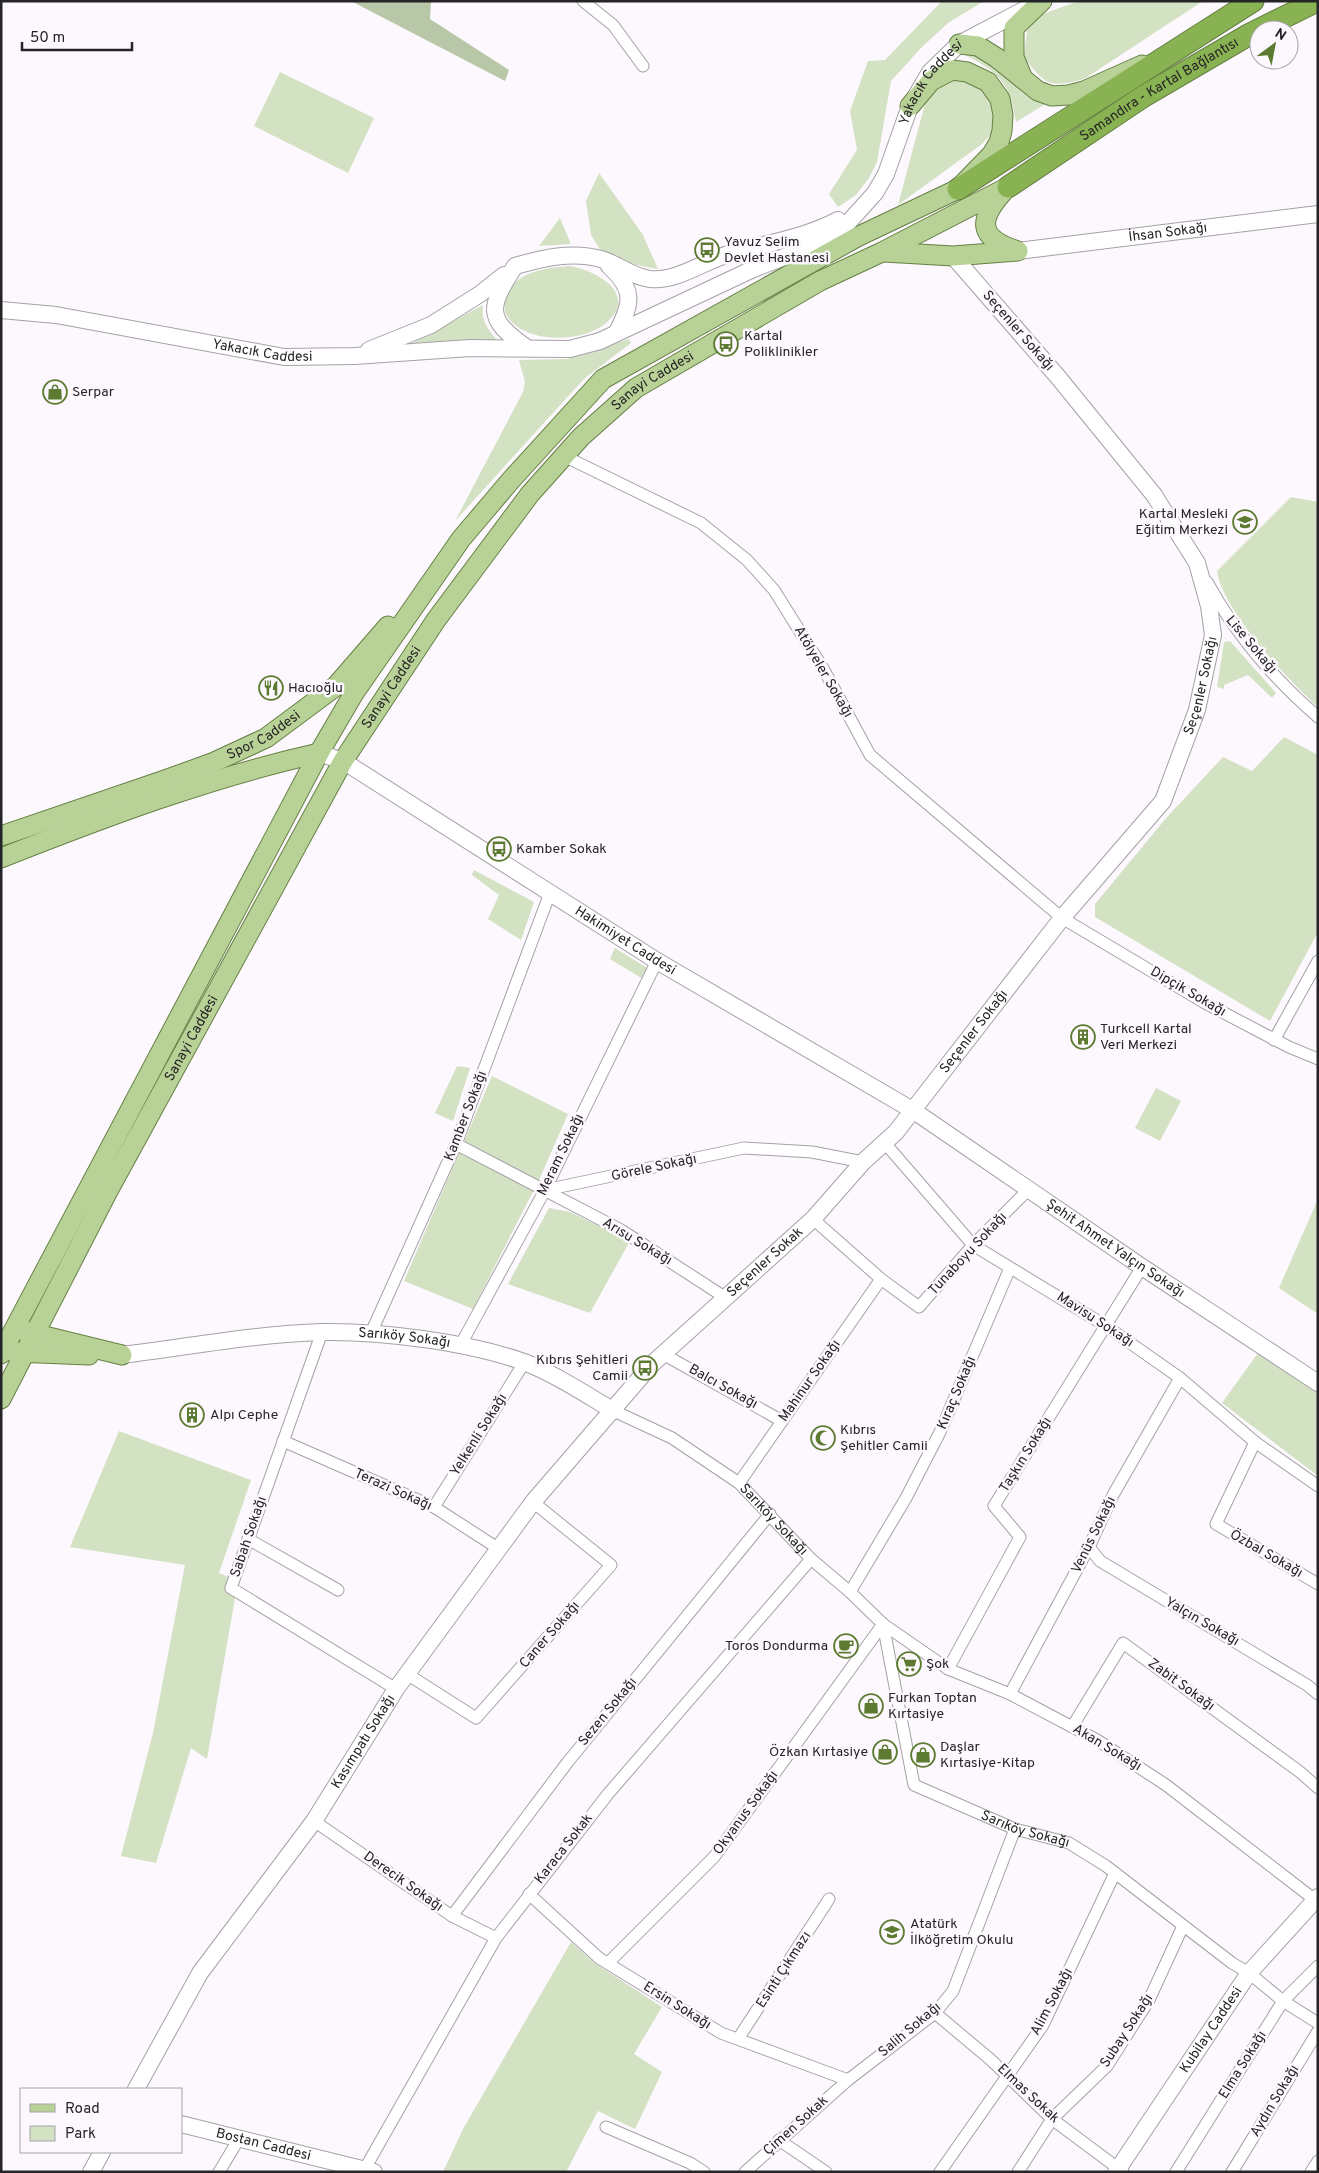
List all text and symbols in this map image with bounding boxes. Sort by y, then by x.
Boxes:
scale bar [22,20,132,52]
north arrow [1249,20,1299,70]
text: N [1271,25,1289,45]
text: 50 m [30,29,65,48]
street label: Samandıra - Kartal Bağlantısı [1077,34,1242,145]
street label: Yakacık Caddesi [895,36,965,127]
street label: İhsan Sokağı [1127,219,1208,246]
place label: Yavuz Seli̇m Devlet Hastanesi̇ [724,234,829,267]
bus stop icon: Yavuz Seli̇m Devlet Hastanesi̇ [694,237,720,263]
street label: Seçenler Sokağı [979,287,1057,375]
place label: Kartal Poliklinikler [744,328,819,361]
bus stop icon: Kartal Poliklinikler [713,331,739,357]
street label: Yakacık Caddesi [211,335,313,366]
street label: Sanayi Caddesi [608,348,697,414]
shop icon: Serpar [42,379,68,405]
place label: Serpar [72,384,115,401]
place label: Kartal Mesleki Eğitim Merkezi [1135,506,1228,539]
school or university icon: Kartal Mesleki Eğitim Merkezi [1232,509,1258,535]
street label: Lise Sokağı [1222,612,1280,678]
street label: Atölyeler Sokağı [790,623,856,721]
street label: Seçenler Sokağı [1180,635,1221,737]
street label: Sanayi Caddesi [358,643,425,732]
restaurant icon: Hacıoğlu [258,675,284,701]
place label: Hacıoğlu [288,680,343,697]
street label: Spor Caddesi [224,707,304,763]
bus stop icon: Kamber Sokak [486,836,512,862]
place label: Kamber Sokak [516,841,607,858]
street label: Hakimiyet Caddesi [572,902,679,979]
street label: Dipçik Sokağı [1147,963,1229,1021]
street label: Seçenler Sokağı [936,987,1011,1077]
street label: Sanayi Caddesi [161,992,222,1084]
place label: Turkcell Kartal Veri Merkezi [1100,1021,1192,1054]
building icon: Turkcell Kartal Veri Merkezi [1070,1024,1096,1050]
street label: Kamber Sokağı [441,1069,491,1163]
street label: Meram Sokağı [534,1111,588,1199]
street label: Görele Sokağı [610,1151,698,1185]
street label: Şehit Ahmet Yalçın Sokağı [1043,1196,1188,1301]
street label: Tunaboyu Sokağı [925,1209,1011,1299]
street label: Arısu Sokağı [599,1215,675,1269]
street label: Seçenler Sokak [723,1224,807,1301]
street label: Mavisu Sokağı [1053,1289,1137,1351]
street label: Sarıköy Sokağı [358,1324,452,1352]
street label: Mahinur Sokağı [775,1337,845,1425]
place label: Kıbrıs Şehi̇tleri̇ Cami̇i̇ [536,1352,628,1385]
street label: Kıraç Sokağı [934,1354,980,1432]
bus stop icon: Kıbrıs Şehi̇tleri̇ Cami̇i̇ [632,1355,658,1381]
street label: Balcı Sokağı [685,1361,761,1413]
street label: Yelkenli Sokağı [447,1391,511,1479]
building icon: Alpı Cephe [179,1402,205,1428]
place label: Alpı Cephe [210,1407,278,1424]
street label: Taşkın Sokağı [996,1414,1056,1496]
place label: Kıbrıs Şehitler Camii [840,1422,928,1455]
mosque icon: Kıbrıs Şehitler Camii [810,1425,836,1451]
street label: Terazi Sokağı [352,1465,434,1515]
street label: Sarıköy Sokağı [736,1480,812,1559]
street label: Sabah Sokağı [227,1494,271,1580]
street label: Venüs Sokağı [1068,1494,1120,1576]
street label: Özbal Sokağı [1226,1525,1306,1582]
street label: Yalçın Sokağı [1162,1594,1242,1650]
street label: Caner Sokağı [516,1598,584,1672]
cafe icon: Toros Dondurma [833,1633,859,1659]
place label: Toros Dondurma [725,1638,828,1655]
supermarket icon: Şok [896,1651,922,1677]
street label: Zabit Sokağı [1144,1655,1218,1715]
place label: Şok [926,1656,949,1673]
street label: Sezen Sokağı [575,1674,641,1750]
place label: Furkan Toptan Kırtasiye [888,1690,977,1723]
street label: Kasımpatı Sokağı [328,1691,399,1792]
shop icon: Furkan Toptan Kırtasiye [858,1693,884,1719]
street label: Akan Sokağı [1069,1721,1145,1775]
shop icon: Özkan Kırtasiye [872,1739,898,1765]
place label: Daşlar Kırtasiye-Kitap [940,1739,1035,1772]
shop icon: Daşlar Kırtasiye-Kitap [910,1742,936,1768]
place label: Özkan Kırtasiye [769,1743,868,1761]
street label: Okyanus Sokağı [710,1768,782,1858]
street label: Sarıköy Sokağı [978,1807,1071,1851]
street label: Karaca Sokak [531,1810,597,1888]
street label: Derecik Sokağı [360,1848,446,1916]
place label: Atatürk İlköğretim Okulu [910,1916,1013,1949]
school or university icon: Atatürk İlköğretim Okulu [879,1919,905,1945]
street label: Esinti Çıkmazı [753,1929,815,2011]
street label: Alim Sokağı [1027,1965,1077,2039]
street label: Ersin Sokağı [640,1978,714,2034]
street label: Kubilay Caddesi [1176,1983,1246,2076]
street label: Subay Sokağı [1097,1991,1157,2071]
street label: Salih Sokağı [875,1999,945,2061]
street label: Elma Sokağı [1215,2028,1271,2102]
street label: Elmas Sokak [993,2061,1063,2127]
street label: Aydın Sokağı [1247,2062,1303,2140]
legend [20,2088,182,2153]
street label: Çimen Sokak [760,2092,832,2160]
text: Road [65,2100,100,2119]
text: Park [65,2125,96,2144]
street label: Bostan Caddesi [214,2125,313,2165]

